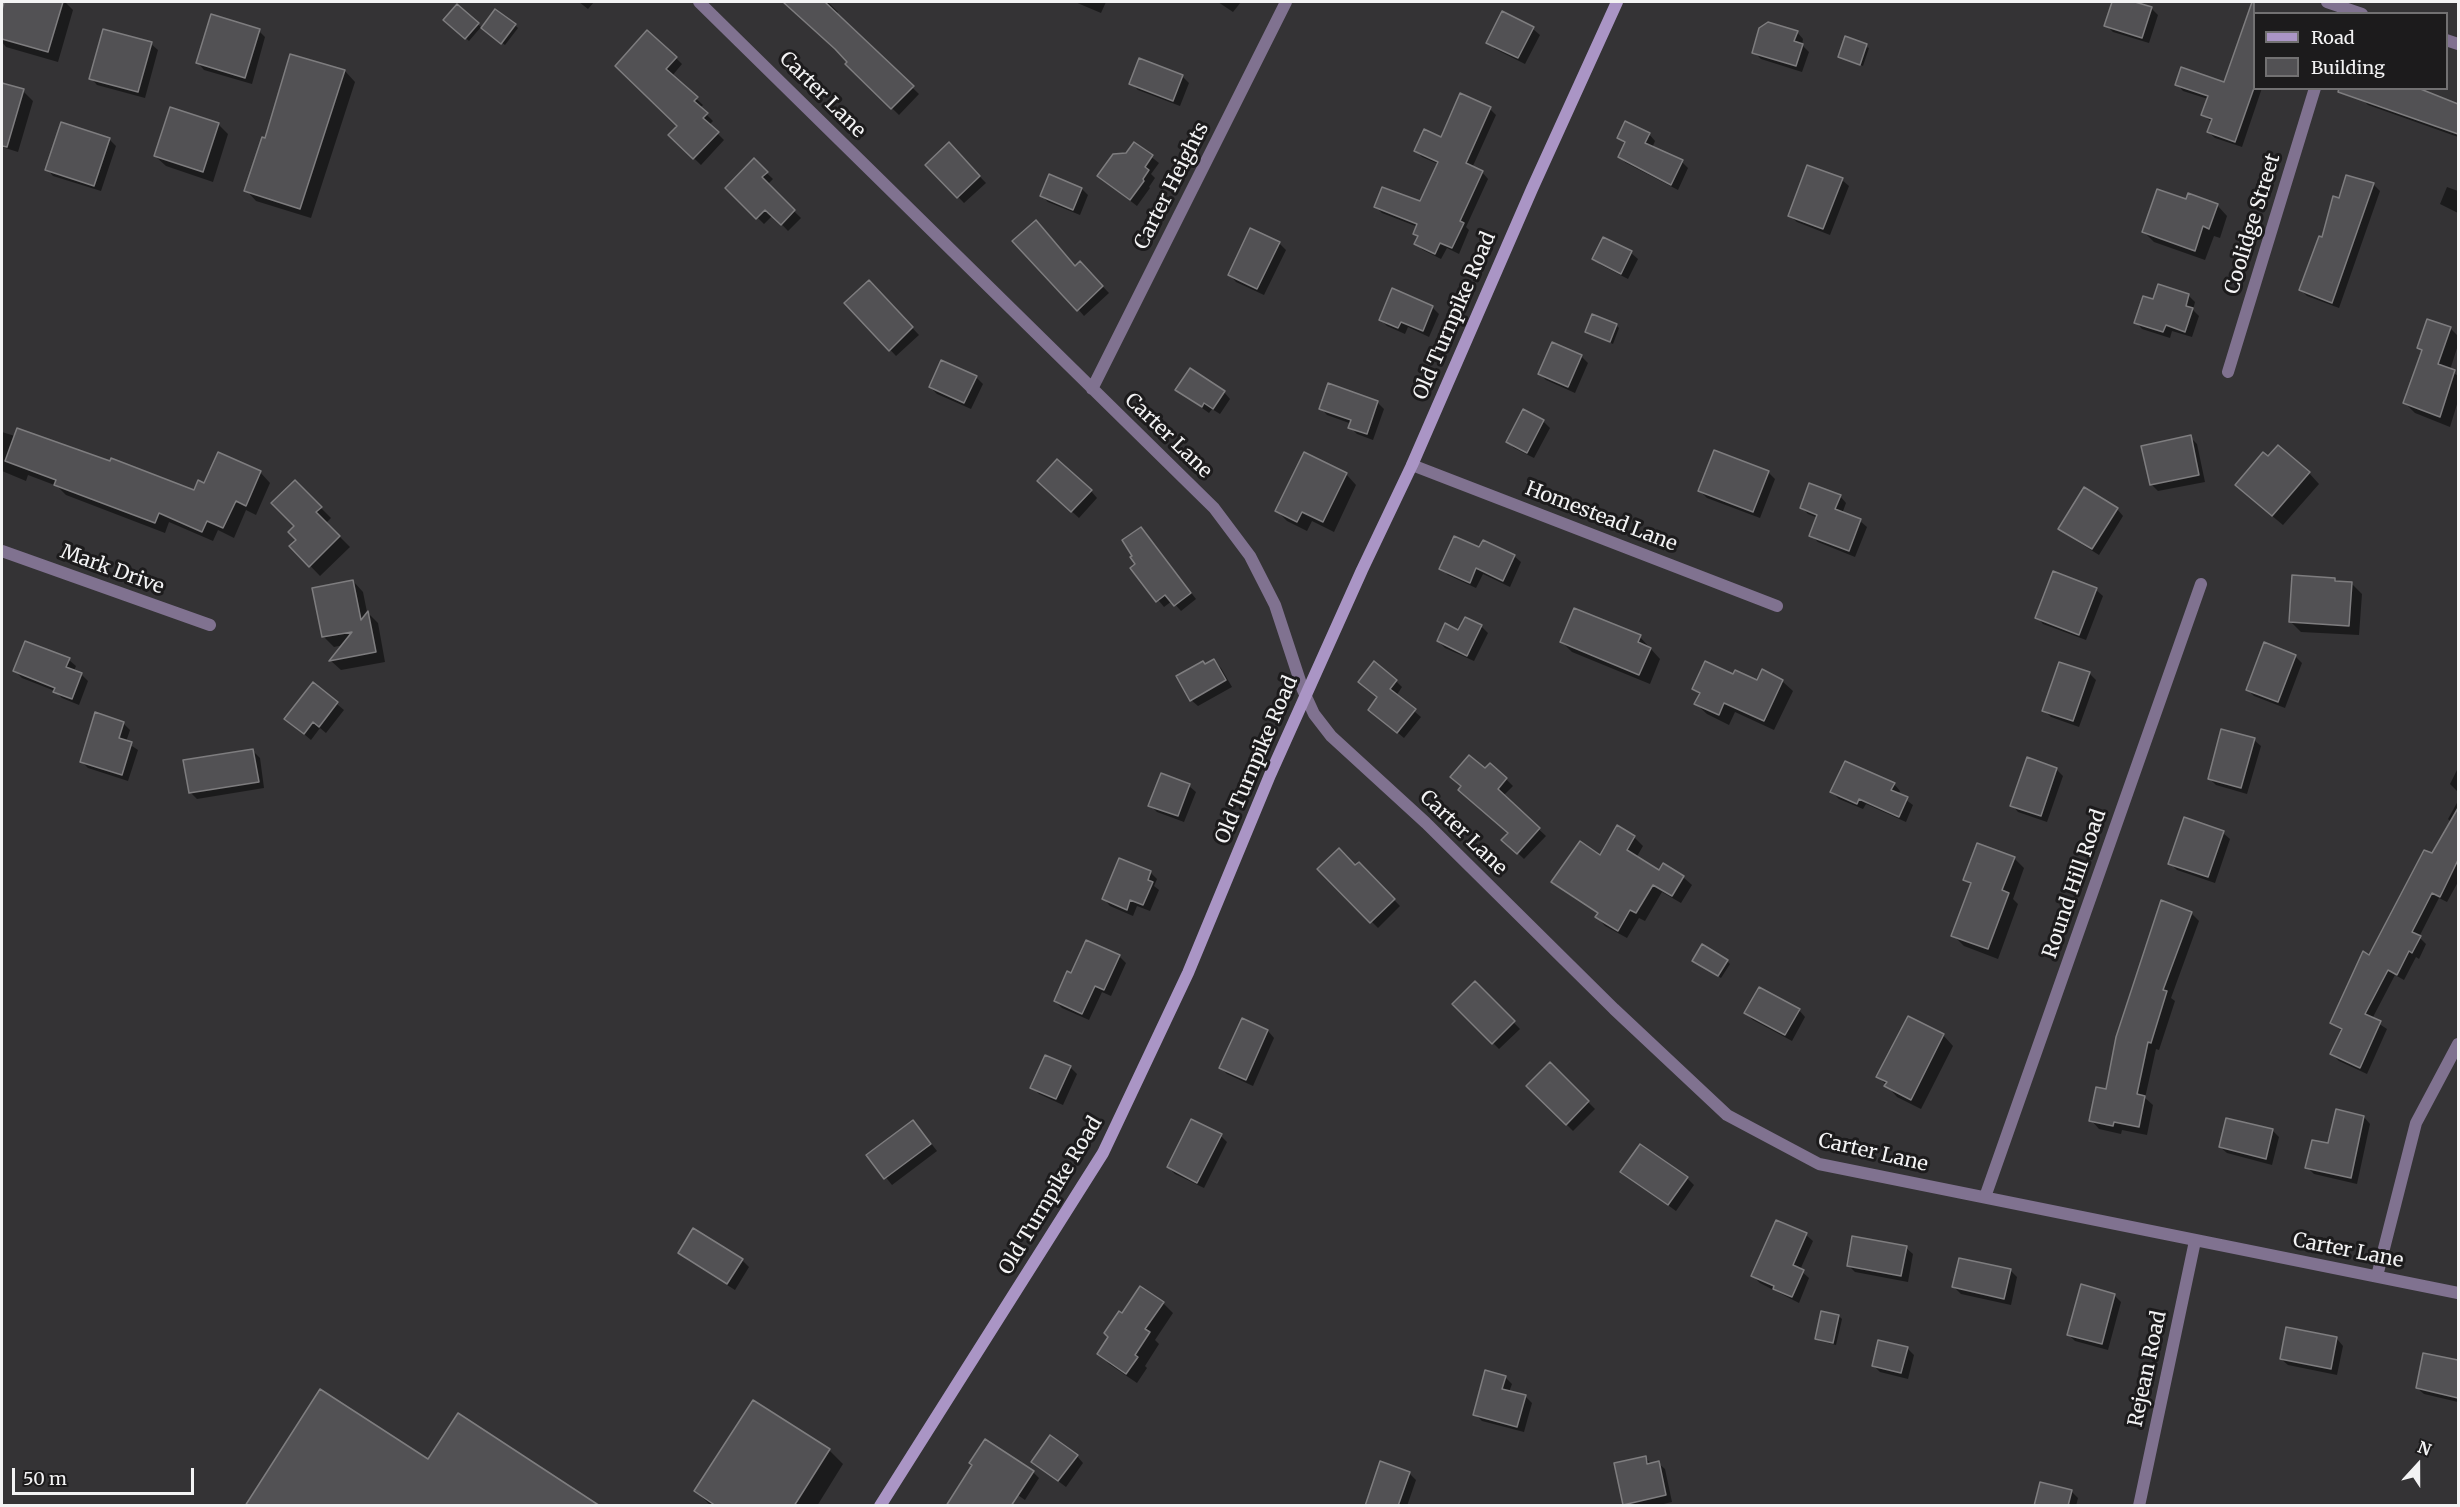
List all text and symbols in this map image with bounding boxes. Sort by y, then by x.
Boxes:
legend [2253,12,2448,90]
text: Road [2311,26,2355,49]
street label: Carter Lane [774,47,870,143]
text: Building [2311,56,2385,79]
street label: Carter Heights [1130,118,1214,254]
street label: Coolidge Street [2220,151,2286,297]
street label: Old Turnpike Road [1409,228,1501,404]
street label: Carter Lane [1119,388,1217,484]
street label: Homestead Lane [1522,477,1680,557]
street label: Mark Drive [57,540,167,600]
street label: Old Turnpike Road [1211,672,1303,848]
street label: Carter Lane [1414,785,1512,881]
street label: Round Hill Road [2038,806,2112,962]
street label: Old Turnpike Road [994,1113,1108,1279]
street label: Carter Lane [1816,1129,1930,1177]
street label: Carter Lane [2291,1229,2405,1273]
street label: Rejean Road [2124,1309,2172,1429]
north arrow [2388,1435,2448,1495]
text: N [2415,1437,2434,1460]
scale bar [15,1456,196,1494]
text: 50 m [23,1467,67,1490]

